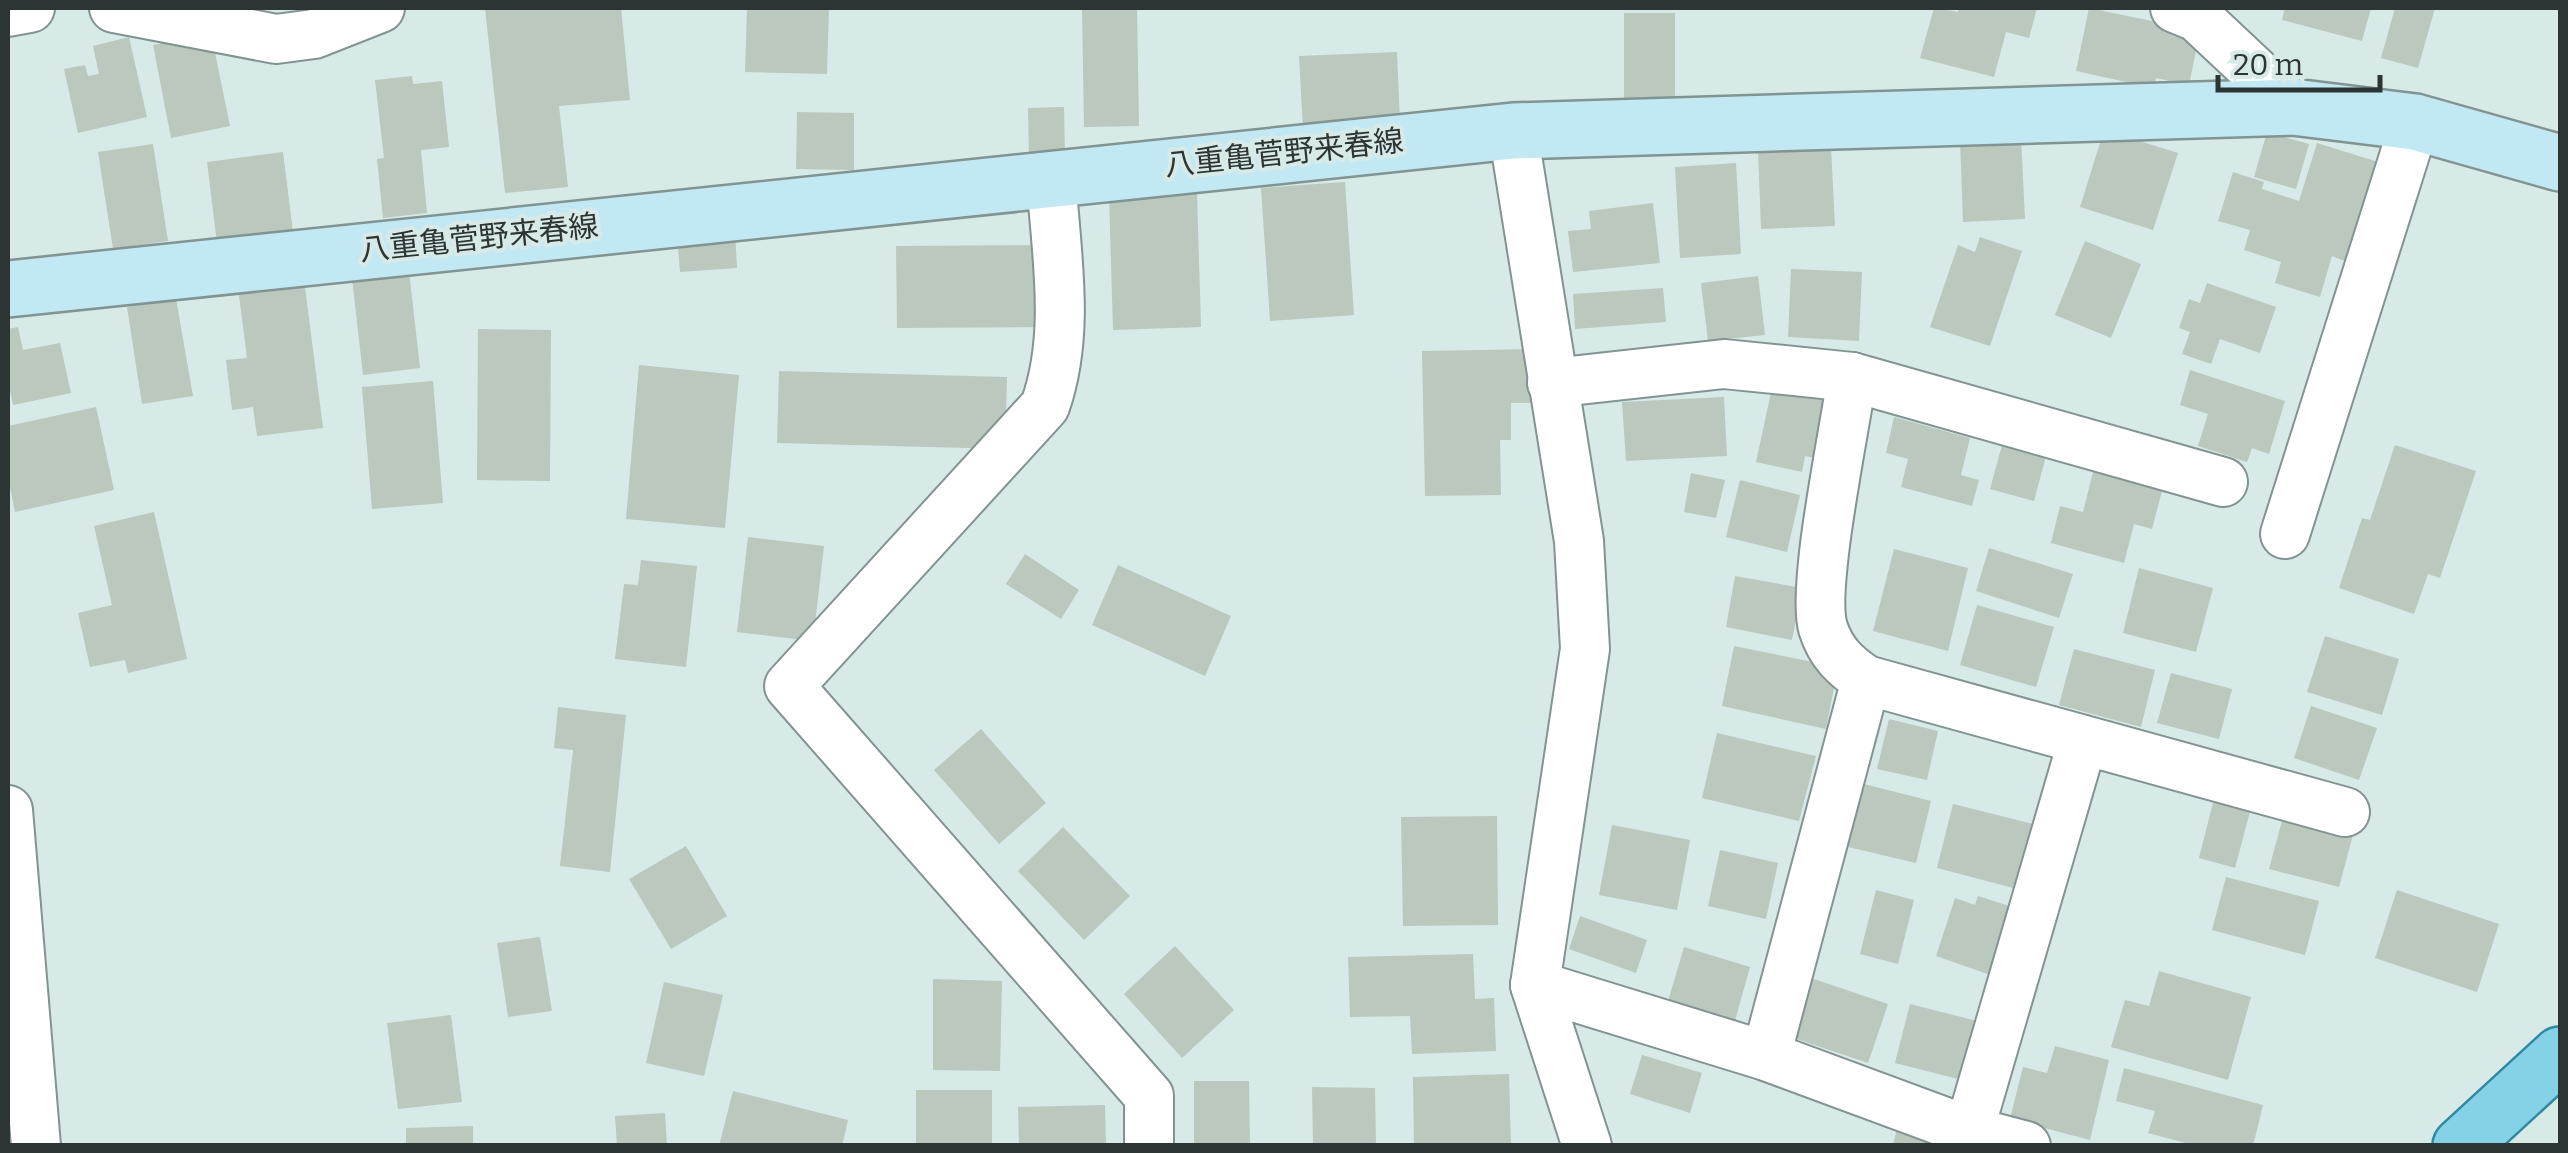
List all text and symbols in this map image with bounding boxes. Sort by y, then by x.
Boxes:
scale bar [2218,30,2380,92]
text: 20 m [2233,47,2304,83]
street label: 八重亀菅野来春線 [1163,123,1405,183]
street label: 八重亀菅野来春線 [358,208,600,268]

